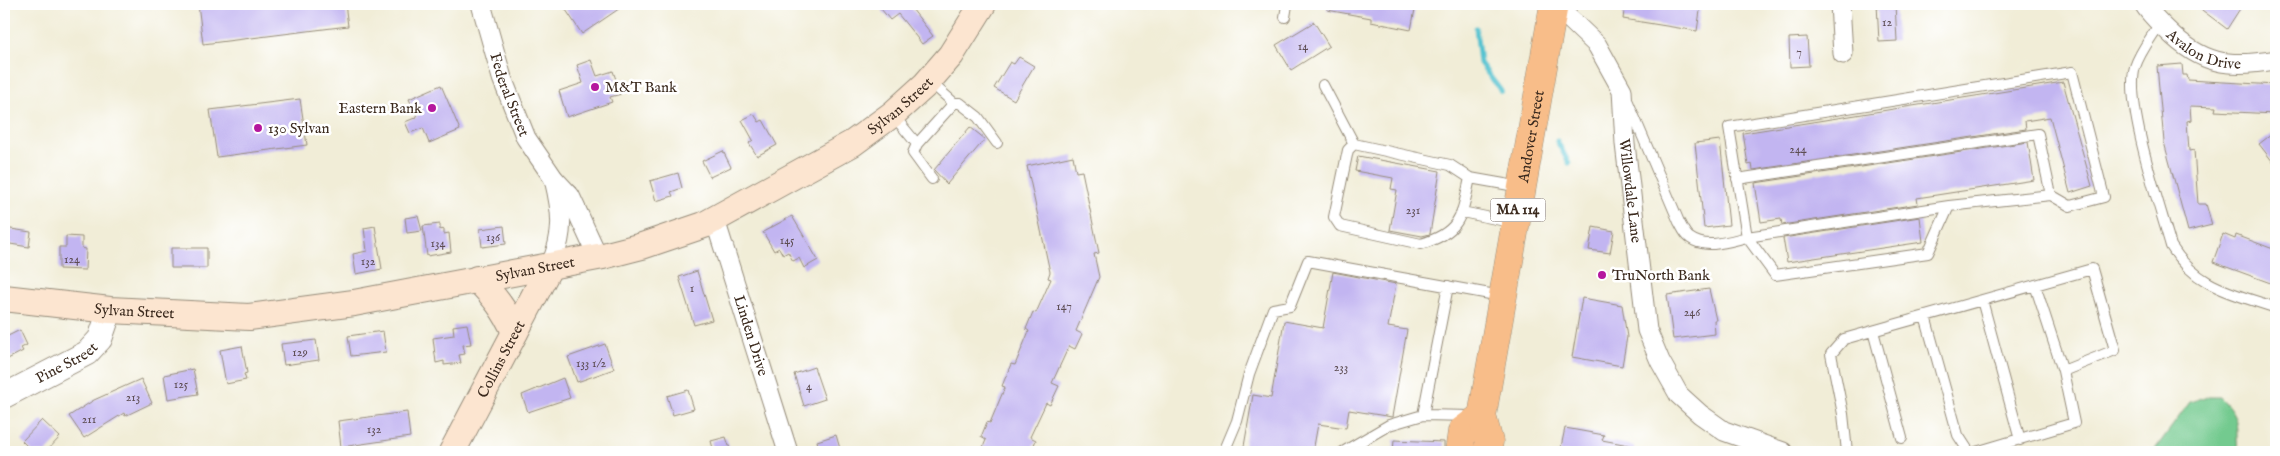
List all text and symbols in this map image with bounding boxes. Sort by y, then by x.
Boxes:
house number: 12 [1882,15,1892,30]
street label: Avalon Drive [2162,24,2241,73]
house number: 14 [1298,39,1308,54]
house number: 7 [1796,45,1802,60]
street label: Federal Street [486,51,534,139]
street label: Sylvan Street [863,73,937,139]
place label: M&T Bank [605,78,678,97]
marker: M&T Bank [589,81,601,93]
street label: Andover Street [1513,89,1548,185]
place label: Eastern Bank [339,99,423,118]
marker: Eastern Bank [426,102,438,114]
place label: 130 Sylvan [268,119,330,138]
marker: 130 Sylvan [252,122,264,134]
street label: Willowdale Lane [1615,138,1646,244]
house number: 244 [1789,142,1807,157]
road number: MA 114 [1490,198,1546,222]
house number: 231 [1406,203,1420,218]
house number: 136 [486,230,501,245]
house number: 145 [780,233,795,248]
house number: 134 [431,236,446,251]
house number: 124 [64,252,80,267]
street label: Sylvan Street [494,252,576,286]
house number: 132 [361,254,376,269]
place label: TruNorth Bank [1612,266,1711,285]
marker: TruNorth Bank [1596,269,1608,281]
house number: 1 [690,281,694,296]
street label: Linden Drive [730,293,773,378]
street label: Sylvan Street [93,299,175,323]
house number: 147 [1056,299,1072,314]
house number: 246 [1684,305,1701,320]
street label: Collins Street [473,317,529,401]
street label: Pine Street [32,338,102,387]
house number: 129 [292,345,308,360]
house number: 133 1/2 [576,356,606,371]
house number: 233 [1334,360,1348,375]
house number: 125 [174,377,189,392]
house number: 4 [806,379,812,394]
house number: 213 [126,390,140,405]
house number: 211 [82,412,96,427]
house number: 132 [367,422,382,437]

